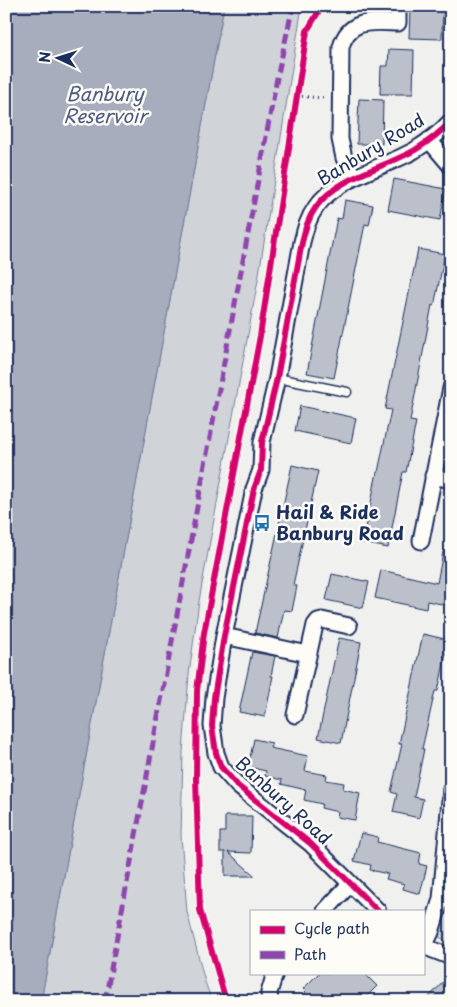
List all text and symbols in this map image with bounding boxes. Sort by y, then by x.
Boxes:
north arrow [32,32,82,82]
text: N [34,51,55,63]
water label: Banbury Reservoir [63,79,149,129]
street label: Banbury Road [311,106,429,191]
place label: Hail & Ride Banbury Road [276,498,404,546]
bus stop icon: Hail & Ride Banbury Road [252,513,272,533]
street label: Banbury Road [230,749,338,850]
legend [250,910,424,974]
text: Cycle path [294,916,370,939]
text: Path [294,942,326,965]

